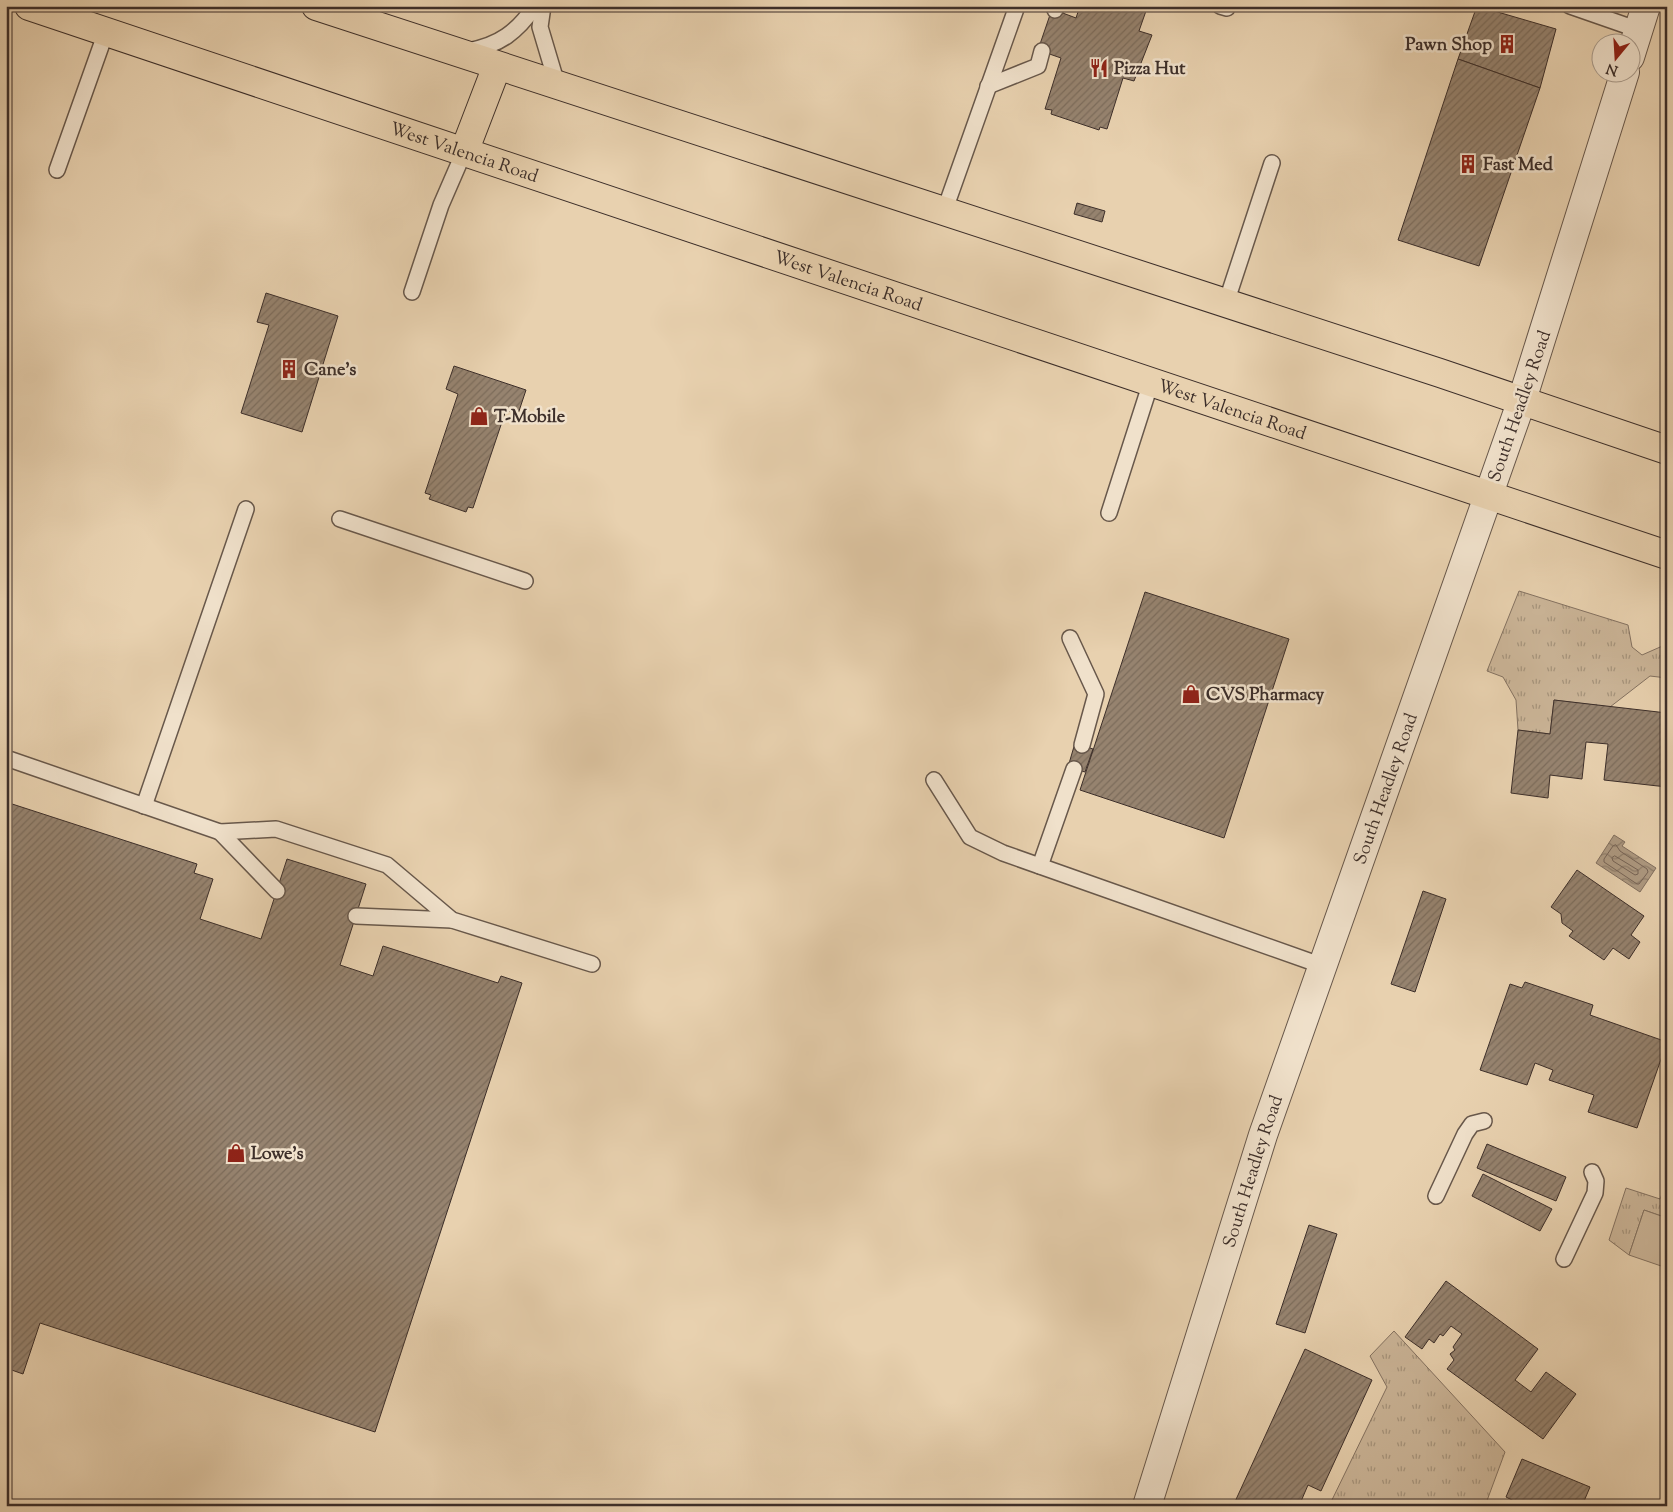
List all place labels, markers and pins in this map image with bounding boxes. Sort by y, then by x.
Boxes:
place label: Pawn Shop [1405,33,1492,59]
building icon: Pawn Shop [1496,33,1518,55]
restaurant icon: Pizza Hut [1088,57,1110,79]
place label: Pizza Hut [1114,57,1186,83]
building icon: Fast Med [1457,153,1479,175]
place label: Fast Med [1483,153,1554,179]
building icon: Cane's [278,358,300,380]
place label: Cane's [304,358,356,384]
shop icon: T-Mobile [468,405,490,427]
place label: T-Mobile [494,405,566,431]
shop icon: CVS Pharmacy [1180,683,1202,705]
place label: CVS Pharmacy [1206,683,1324,709]
shop icon: Lowe’s [225,1142,247,1164]
place label: Lowe’s [251,1142,304,1168]

